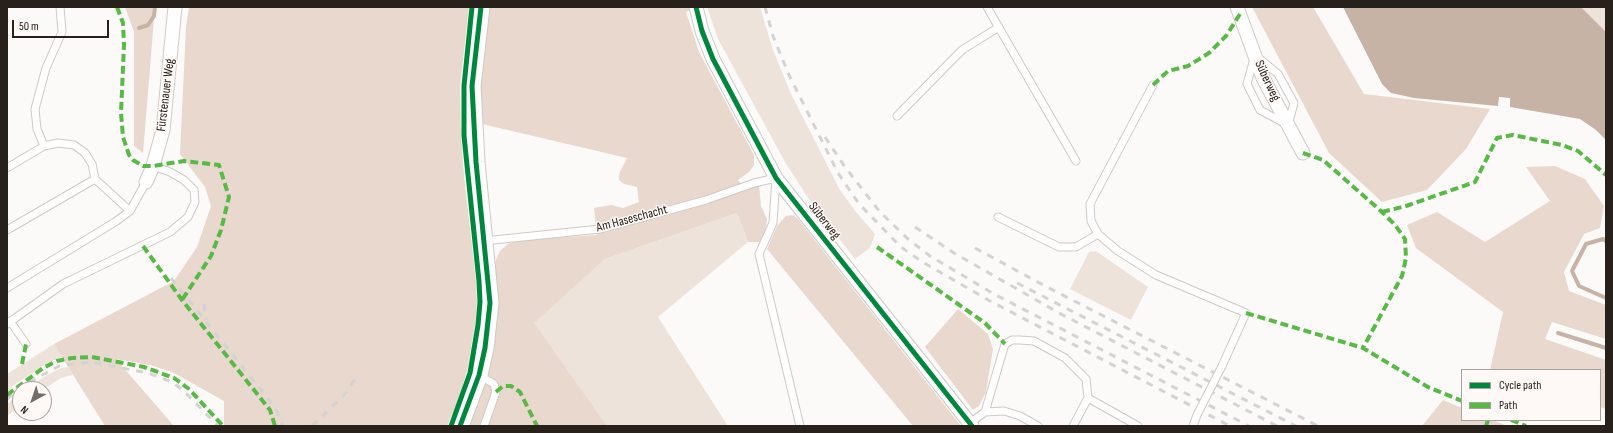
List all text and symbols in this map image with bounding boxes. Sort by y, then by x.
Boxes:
scale bar [14,12,111,38]
text: 50 m [19,19,39,34]
street label: Fürstenauer Weg [154,58,178,132]
street label: Süberweg [1251,58,1283,104]
street label: Süberweg [805,199,843,243]
street label: Am Haseschacht [595,202,669,236]
legend [1461,369,1601,421]
text: Cycle path [1499,378,1541,393]
north arrow [12,381,52,421]
text: Path [1499,398,1517,413]
text: N [18,403,31,417]

